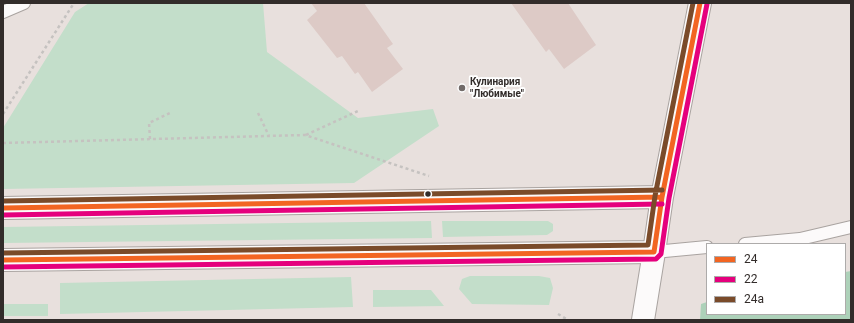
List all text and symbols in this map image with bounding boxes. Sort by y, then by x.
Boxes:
place label: Кулинария "Любимые" [470,76,524,100]
marker: Кулинария "Любимые" [457,83,467,93]
unlabelled marker [423,189,433,199]
legend [706,243,846,315]
text: 24 [744,252,758,266]
text: 22 [744,272,758,286]
text: 24a [744,292,764,306]

